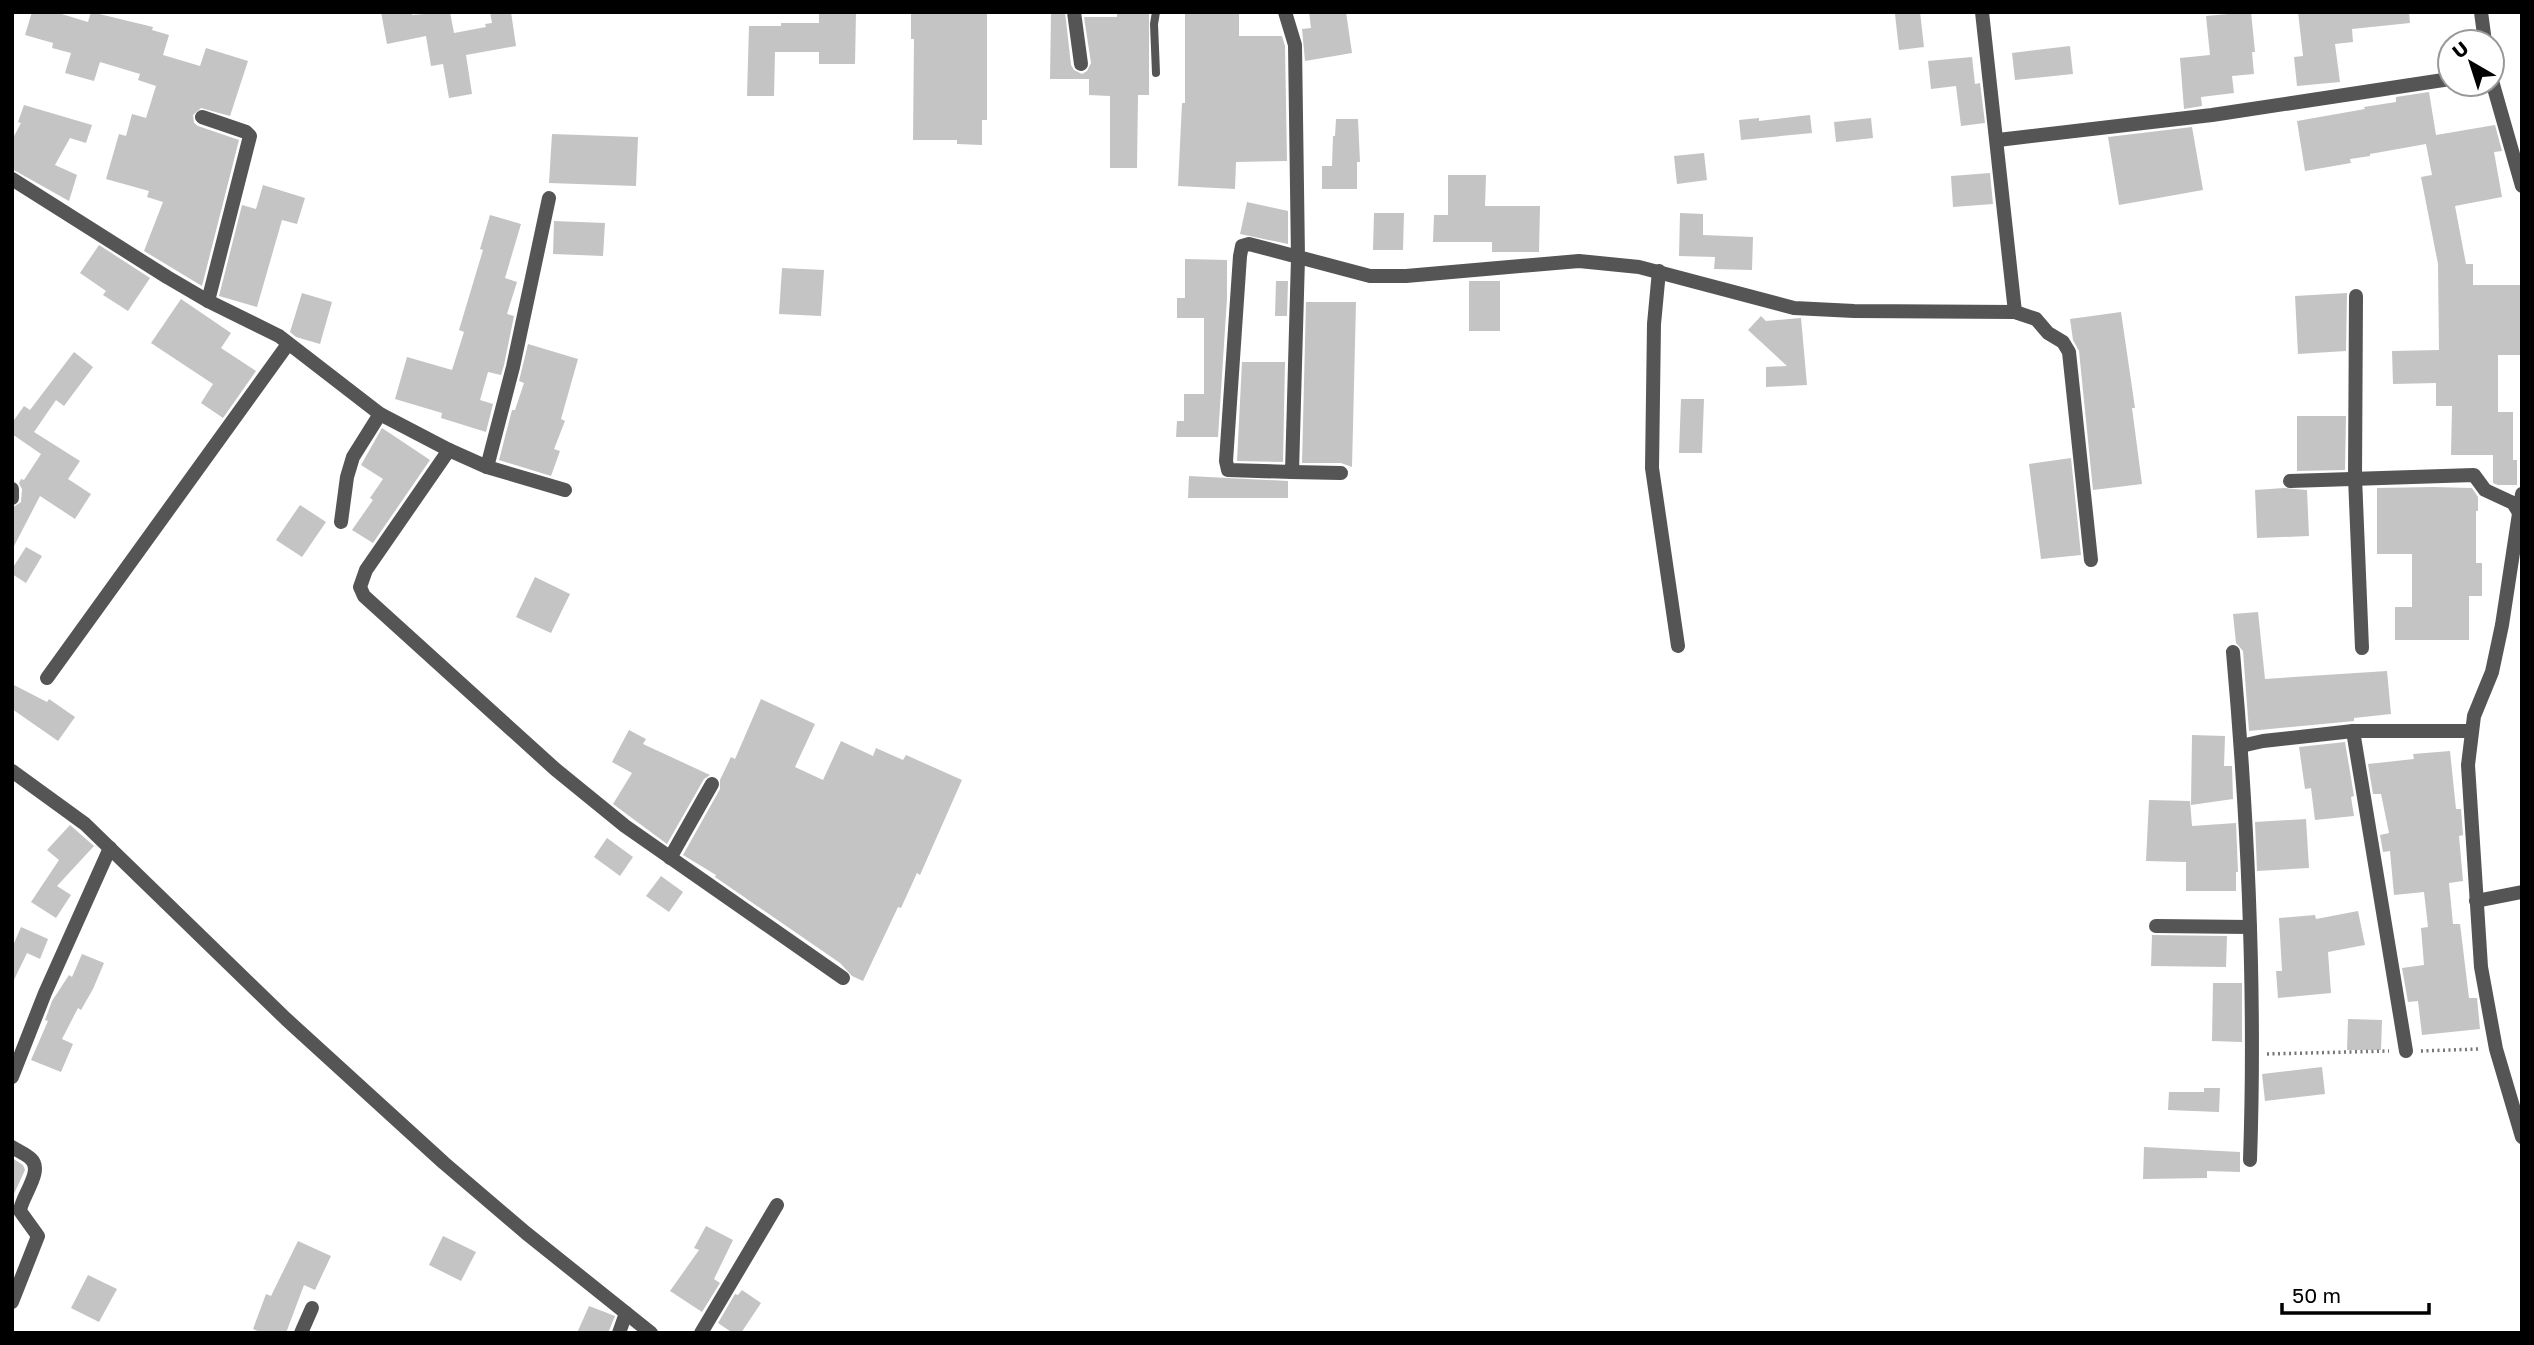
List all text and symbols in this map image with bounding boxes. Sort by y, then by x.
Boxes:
north arrow [2436,28,2506,98]
text: U [2447,36,2473,63]
scale bar [2282,1272,2429,1316]
text: 50 m [2292,1282,2341,1308]

